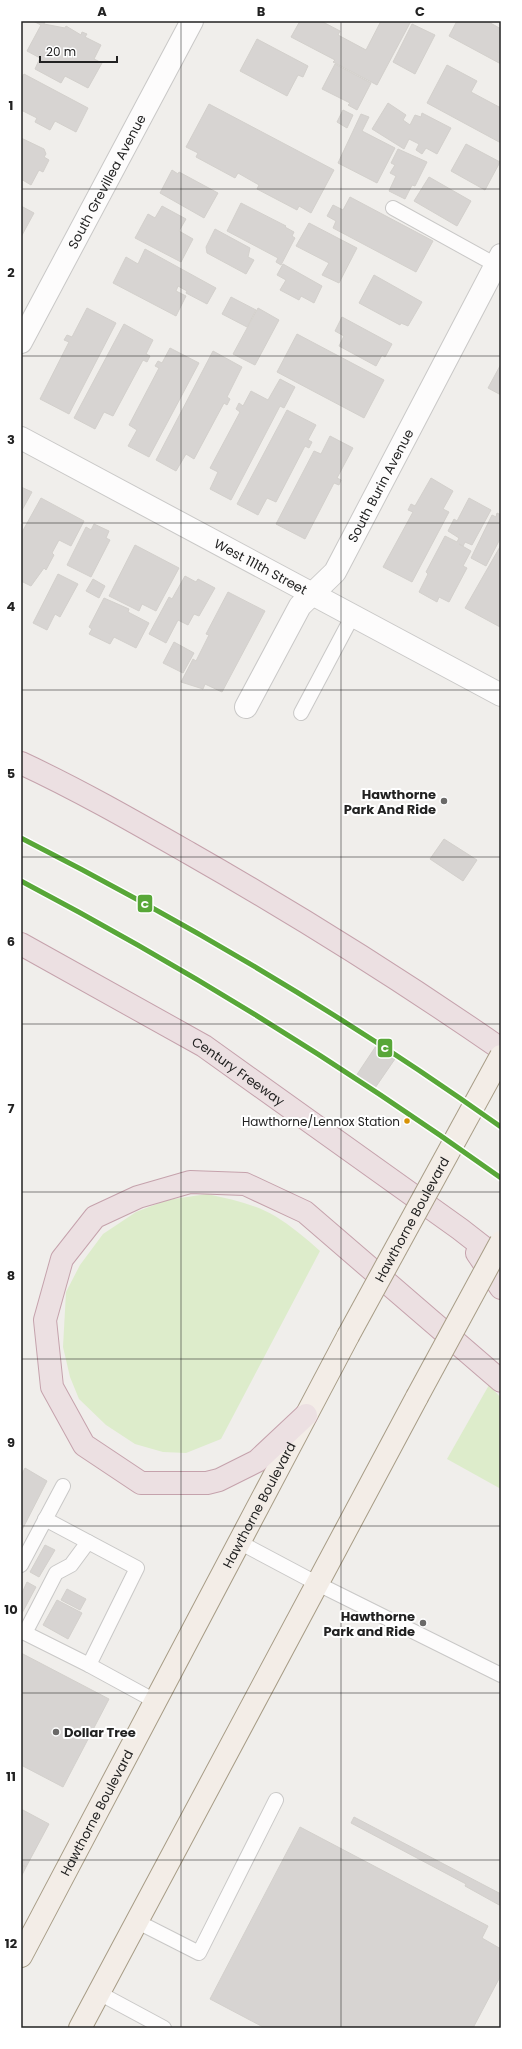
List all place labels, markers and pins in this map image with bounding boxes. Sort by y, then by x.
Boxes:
place label: Hawthorne Park And Ride [344,785,436,819]
marker: Hawthorne Park And Ride [439,796,449,806]
place label: Hawthorne/Lennox Station [242,1113,400,1130]
marker: Hawthorne/Lennox Station [402,1116,412,1126]
place label: Hawthorne Park and Ride [323,1607,415,1641]
marker: Hawthorne Park and Ride [418,1618,428,1628]
place label: Dollar Tree [64,1723,136,1742]
marker: Dollar Tree [51,1727,61,1737]

